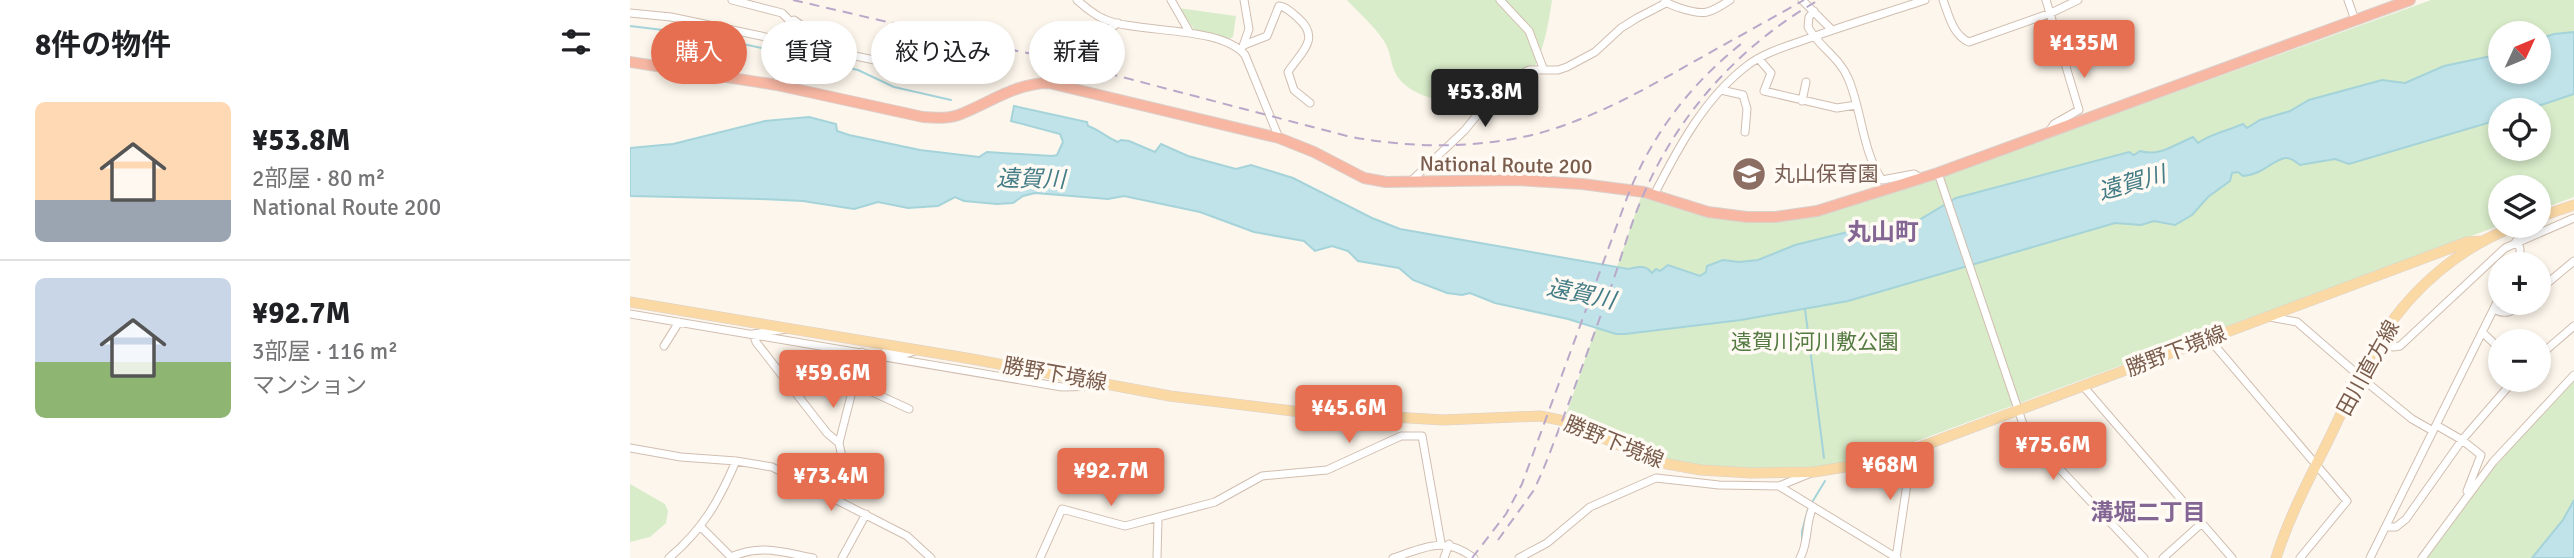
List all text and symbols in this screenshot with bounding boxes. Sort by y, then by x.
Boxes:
pin: ¥135M [2035,20,2133,80]
chip: 購入 [651,21,747,84]
chip: 賃貸 [761,21,857,84]
chip: 絞り込み [871,21,1015,84]
chip: 新着 [1029,21,1125,84]
north arrow [2488,21,2552,84]
map controls [2488,21,2551,392]
icon: filters [557,23,595,61]
text: 8件の物件 [35,27,171,64]
text: ¥135M [2050,28,2118,57]
pin: ¥53.8M [1428,69,1542,129]
text: ¥53.8M [1447,77,1523,106]
button: locate [2488,98,2551,161]
text: ¥53.8M [252,122,350,159]
icon: home [91,130,175,214]
street label: National Route 200 [1419,150,1593,180]
school or university icon: 丸山保育園 [1730,155,1768,193]
water label: 遠賀川 [2095,159,2172,206]
place label: 丸山保育園 [1774,161,1879,187]
text: 2部屋 · 80 m² [252,164,385,193]
water label: 遠賀川 [996,164,1069,194]
button: layers [2488,175,2551,238]
text: National Route 200 [252,193,441,222]
district label: 丸山町 [1847,217,1919,247]
button: + [2488,252,2551,315]
water label: 遠賀川 [1544,273,1621,316]
text: ¥92.7M [252,295,350,332]
icon: home [91,306,175,390]
street label: 田川直方線 [2331,316,2405,420]
street label: 勝野下境線 [2122,320,2230,382]
park label: 遠賀川河川敷公園 [1731,329,1899,355]
button: − [2488,329,2551,392]
text: 3部屋 · 116 m² [252,337,398,366]
pin: ¥59.6M [776,350,890,410]
street label: 勝野下境線 [1001,352,1109,396]
text: ¥59.6M [795,358,871,387]
text: マンション [252,371,367,400]
pin: ¥45.6M [1292,386,1406,445]
text: ¥45.6M [1311,393,1387,422]
street label: 勝野下境線 [1560,410,1668,474]
pin: ¥75.6M [1996,422,2110,482]
text: ¥75.6M [2015,430,2091,459]
pin: ¥68M [1849,442,1931,502]
pin: ¥92.7M [1054,448,1168,508]
text: ¥68M [1862,450,1918,479]
pin: ¥73.4M [774,454,888,513]
text: ¥92.7M [1073,456,1149,485]
text: ¥73.4M [793,461,869,490]
district label: 溝堀二丁目 [2091,498,2206,527]

